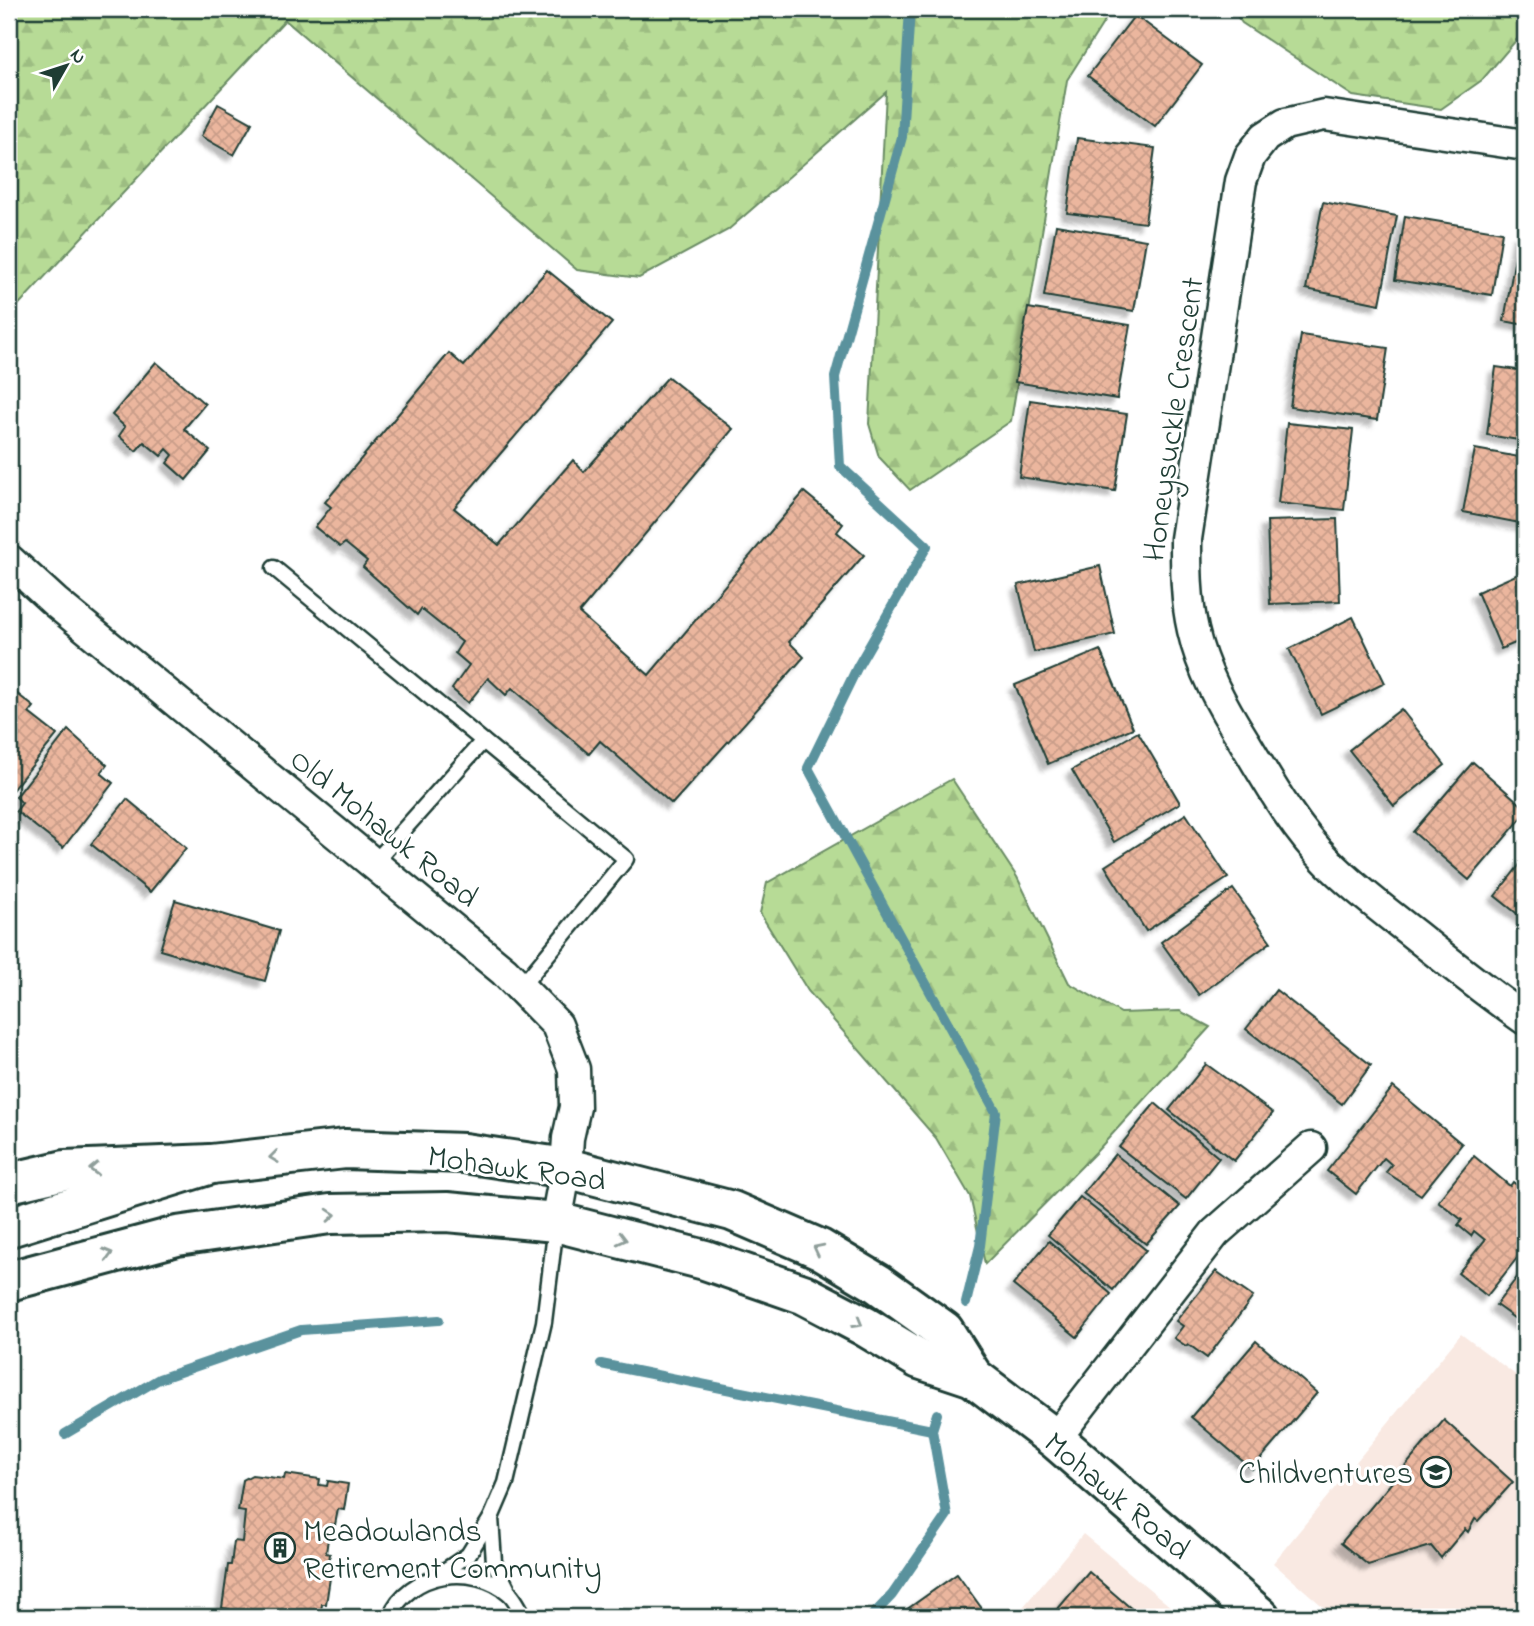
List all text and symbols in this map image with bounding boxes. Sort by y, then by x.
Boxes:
north arrow [32,32,102,102]
text: N [63,43,92,70]
street label: Honeysuckle Crescent [1132,274,1219,565]
street label: Old Mohawk Road [278,738,488,921]
street label: Mohawk Road [424,1135,609,1206]
one-way arrow [268,1149,279,1164]
one-way arrow [88,1162,99,1177]
one-way arrow [326,1208,337,1223]
one-way arrow [616,1231,628,1245]
one-way arrow [813,1243,825,1257]
one-way arrow [101,1248,113,1262]
one-way arrow [851,1315,864,1328]
street label: Mohawk Road [1032,1422,1200,1573]
place label: Childventures [1238,1452,1413,1499]
school or university icon: Childventures [1419,1455,1453,1489]
place label: Meadowlands Retirement Community [303,1510,602,1594]
building icon: Meadowlands Retirement Community [263,1531,297,1565]

